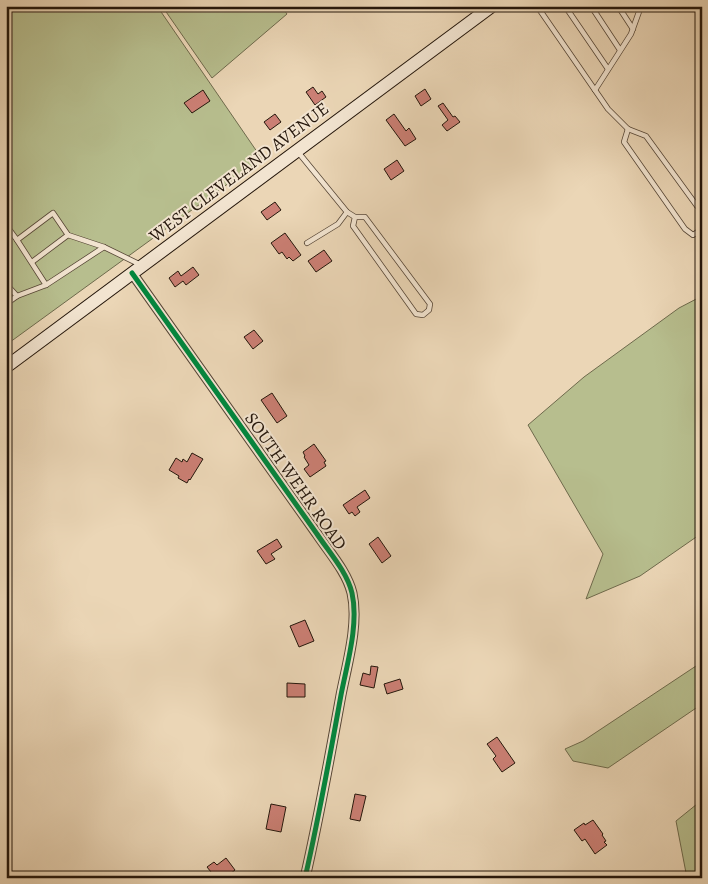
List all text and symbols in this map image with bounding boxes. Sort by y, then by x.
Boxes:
street label: WEST CLEVELAND AVENUE [143,96,334,248]
street label: SOUTH WEHR ROAD [239,407,353,555]

